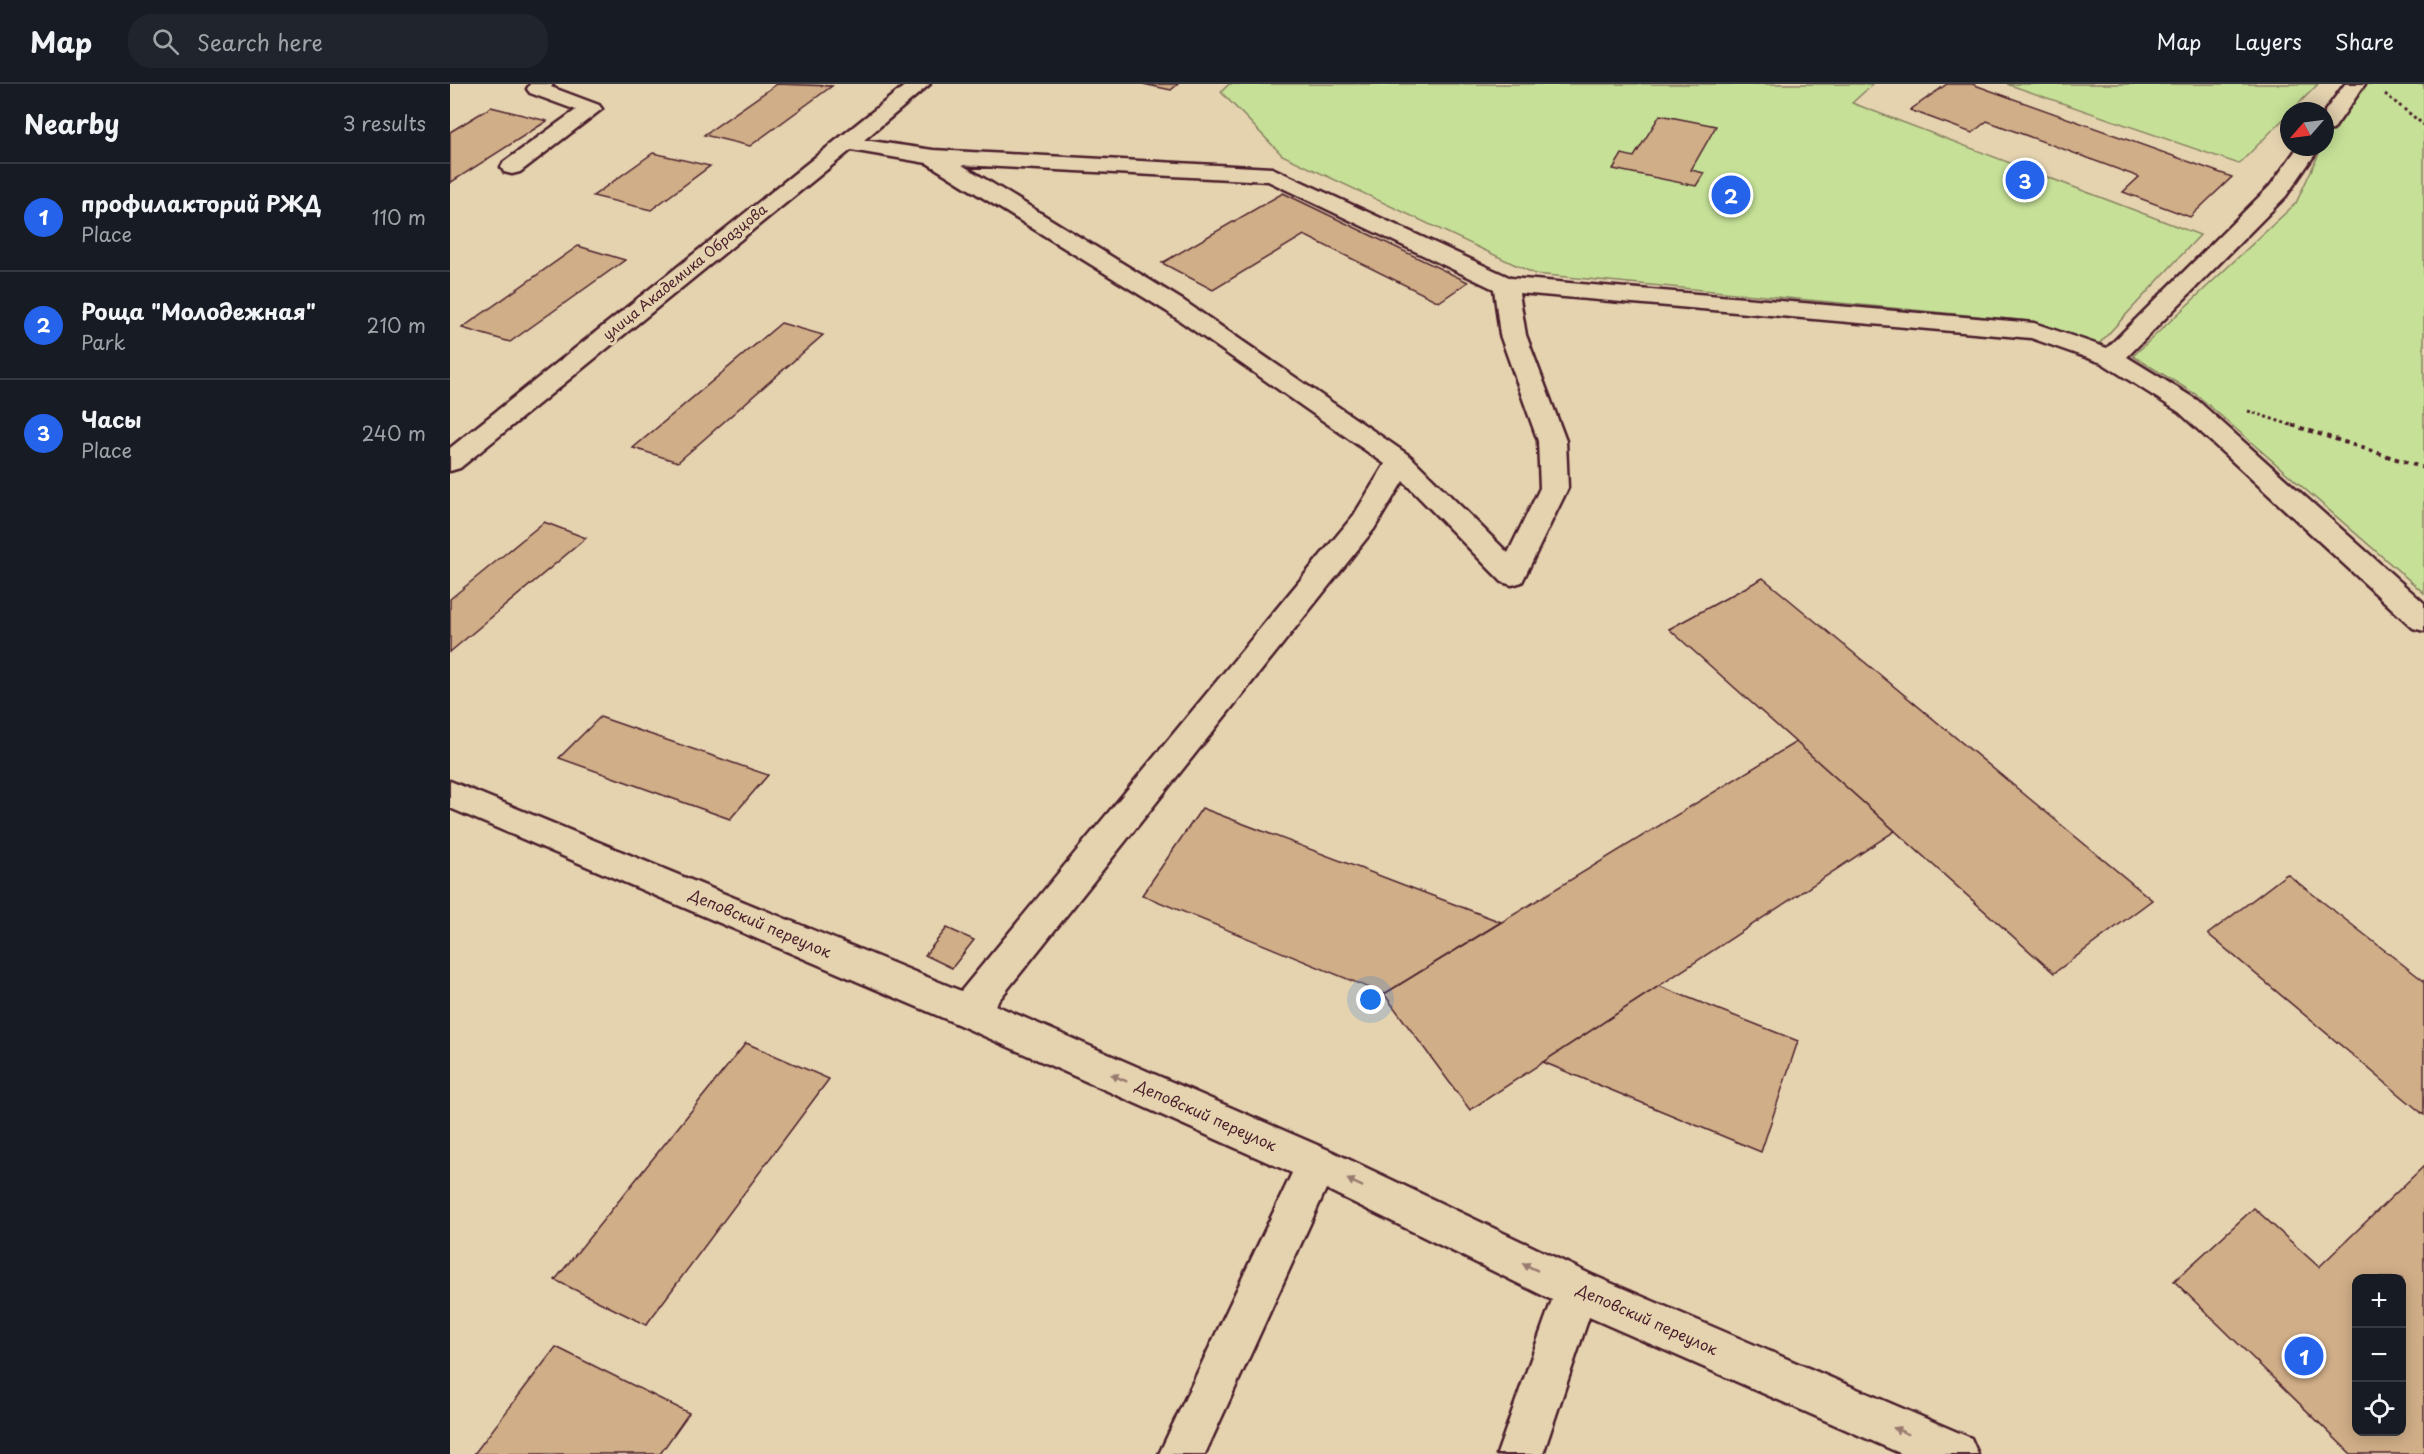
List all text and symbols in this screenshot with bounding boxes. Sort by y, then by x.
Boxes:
search box [128,14,548,68]
text: Map [30,20,92,63]
icon: search [149,25,182,58]
text: Search here [197,25,323,58]
text: Map [2157,25,2201,57]
text: Layers [2234,25,2302,57]
text: Share [2335,25,2394,57]
north arrow [2280,102,2334,156]
text: Nearby [24,104,119,143]
text: 3 results [343,108,426,138]
pin: 3 [2006,158,2044,202]
pin: 2 [1712,172,1750,218]
text: профилакторий РЖД [81,186,321,219]
street label: улица Академика Образцова [598,198,772,345]
text: 1 [39,202,48,232]
text: 110 m [372,202,426,232]
text: Place [81,219,132,249]
text: Роща "Молодежная" [81,294,316,327]
text: 2 [36,310,51,340]
text: 210 m [367,310,426,340]
text: Park [81,327,126,357]
text: Часы [81,402,141,435]
text: 3 [37,418,50,448]
text: 240 m [361,418,426,448]
text: Place [81,435,132,465]
street label: Деповский переулок [685,882,835,963]
your location [1356,985,1385,1014]
one-way arrow [1111,1073,1128,1082]
street label: Деповский переулок [1131,1073,1281,1156]
one-way arrow [1346,1178,1363,1187]
one-way arrow [1522,1263,1539,1272]
map controls [2352,1274,2406,1436]
button: + [2352,1274,2406,1328]
street label: Деповский переулок [1572,1277,1722,1360]
button: − [2352,1328,2406,1382]
pin: 1 [2284,1334,2324,1378]
button: locate [2352,1382,2406,1436]
one-way arrow [1892,1426,1910,1435]

